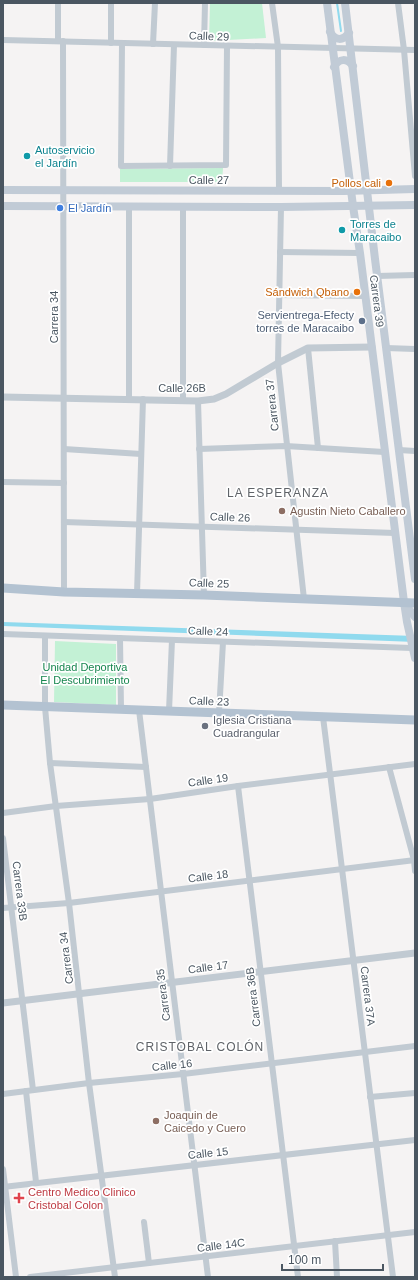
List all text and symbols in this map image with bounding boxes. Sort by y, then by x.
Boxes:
street label: Calle 29 [189,29,229,43]
place label: Autoservicio el Jardín [35,144,95,169]
marker: Autoservicio el Jardín [22,151,32,161]
street label: Calle 27 [189,174,229,186]
place label: Pollos cali [331,177,381,189]
marker: Pollos cali [384,178,394,188]
place label: El Jardín [68,202,111,214]
marker: El Jardín [55,203,65,213]
place label: Torres de Maracaibo [350,218,401,243]
marker: Torres de Maracaibo [337,225,347,235]
street label: Carrera 39 [368,274,386,328]
place label: Sándwich Qbano [265,286,349,298]
marker: Sándwich Qbano [352,287,362,297]
street label: Carrera 34 [48,291,60,343]
place label: Servientrega-Efecty torres de Maracaibo [256,309,354,334]
marker: Servientrega-Efecty torres de Maracaibo [357,316,367,326]
street label: Carrera 37 [263,378,281,432]
street label: Calle 26B [158,382,206,394]
district label: LA ESPERANZA [227,486,329,500]
place label: Agustin Nieto Caballero [290,505,406,517]
marker: Agustin Nieto Caballero [277,506,287,516]
street label: Calle 26 [210,510,250,524]
street label: Calle 25 [189,576,229,590]
street label: Calle 24 [188,624,228,638]
park label: Unidad Deportiva El Descubrimiento [40,661,130,686]
street label: Calle 23 [189,694,229,708]
place label: Iglesia Cristiana Cuadrangular [213,714,292,739]
marker: Iglesia Cristiana Cuadrangular [200,721,210,731]
street label: Calle 19 [187,771,229,789]
street label: Carrera 33B [10,861,30,921]
street label: Calle 18 [187,868,229,884]
street label: Carrera 34 [57,931,75,985]
street label: Calle 17 [187,959,229,975]
street label: Carrera 37A [358,966,378,1027]
street label: Carrera 36B [243,967,263,1027]
street label: Carrera 35 [154,968,172,1022]
district label: CRISTOBAL COLÓN [136,1039,264,1054]
street label: Calle 16 [151,1057,193,1073]
place label: Joaquin de Caicedo y Cuero [164,1109,246,1134]
marker: Joaquin de Caicedo y Cuero [151,1116,161,1126]
street label: Calle 15 [187,1145,229,1161]
place label: Centro Medico Clinico Cristobal Colon [28,1186,136,1211]
marker: Centro Medico Clinico Cristobal Colon [13,1192,25,1204]
street label: Calle 14C [196,1236,246,1254]
scale bar [282,1246,383,1272]
text: 100 m [288,1253,321,1267]

